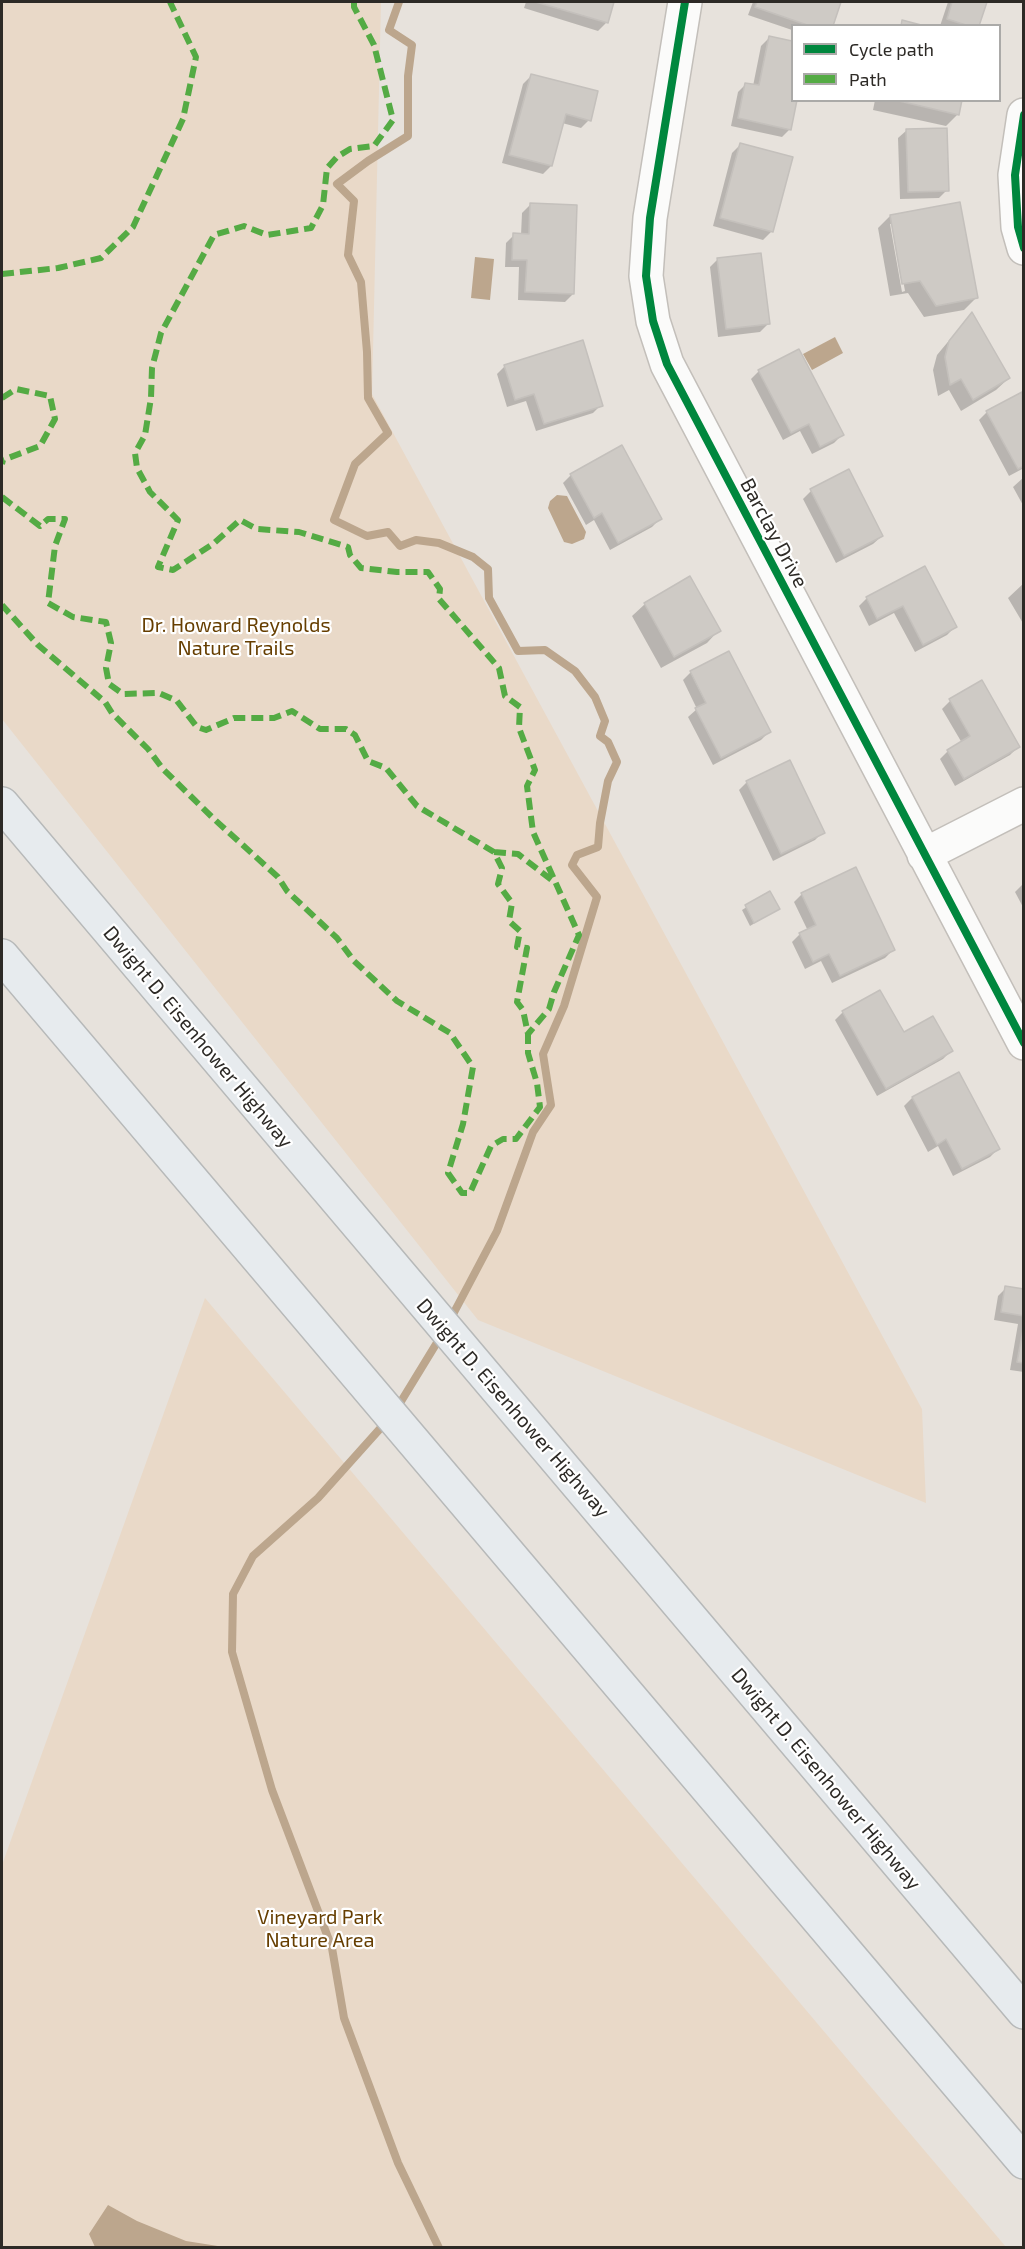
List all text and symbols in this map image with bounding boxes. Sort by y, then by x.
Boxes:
legend [791,24,1001,102]
text: Cycle path [849,38,934,60]
text: Path [849,68,887,90]
street label: Barclay Drive [735,474,813,592]
park label: Dr. Howard Reynolds Nature Trails [141,613,331,660]
street label: Dwight D. Eisenhower Highway [98,921,298,1153]
street label: Dwight D. Eisenhower Highway [411,1294,615,1522]
street label: Dwight D. Eisenhower Highway [726,1663,926,1895]
park label: Vineyard Park Nature Area [257,1905,383,1952]

